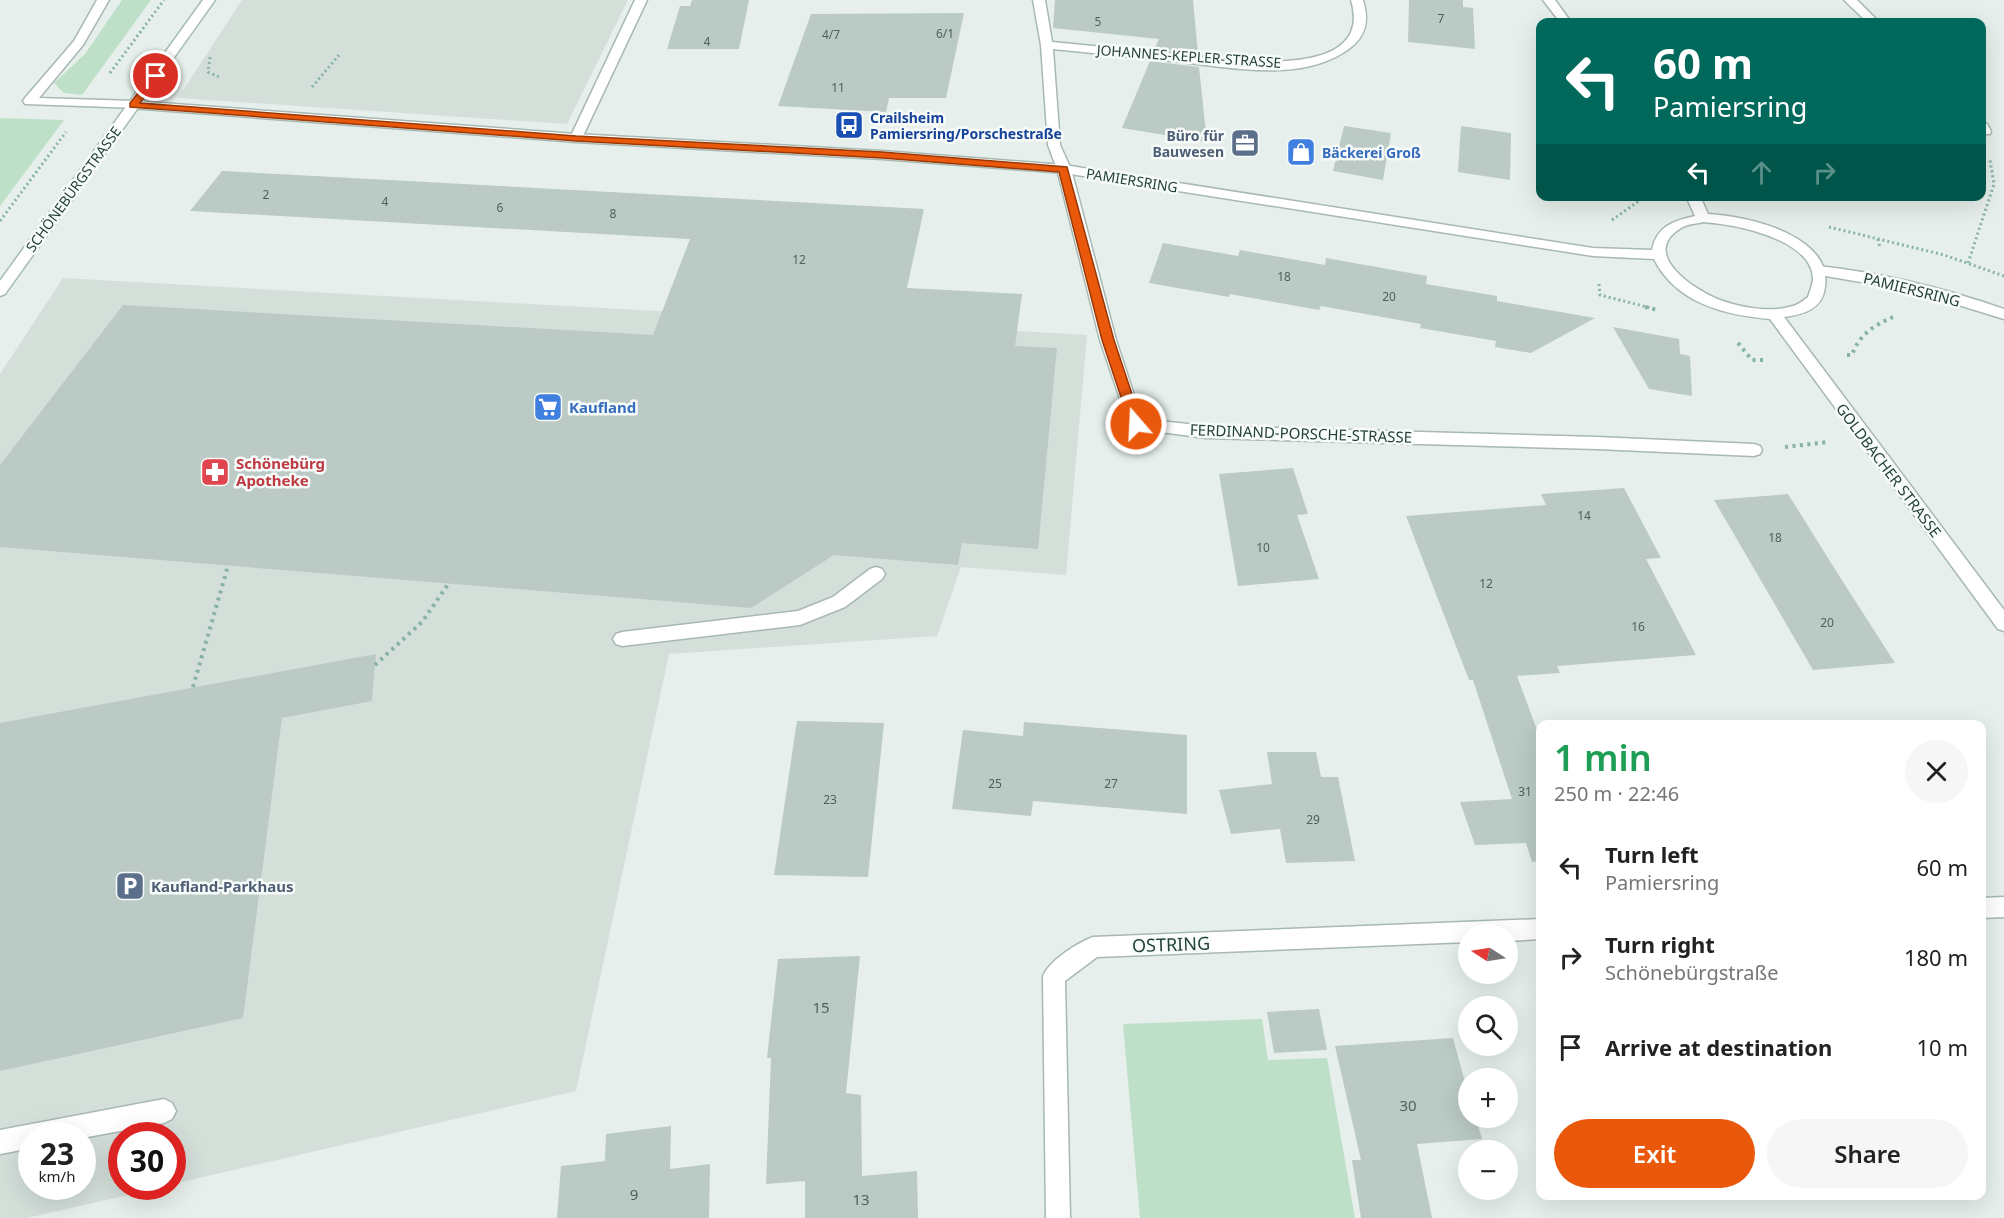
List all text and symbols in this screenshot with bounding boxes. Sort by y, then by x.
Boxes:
house number: 7 [1438,10,1445,27]
house number: 5 [1095,13,1102,30]
house number: 6/1 [936,25,954,42]
house number: 4/7 [822,26,840,43]
house number: 4 [704,33,711,50]
text: 60 m [1653,34,1753,91]
street label: JOHANNES-KEPLER-STRASSE [1094,40,1282,72]
icon: left [1554,42,1632,120]
pin [130,50,181,101]
icon: arrive [139,59,172,92]
house number: 11 [831,79,845,96]
text: Pamiersring [1653,88,1807,125]
place label: Crailsheim Pamiersring/Porschestraße [870,108,1062,143]
bus stop icon: Crailsheim Pamiersring/Porschestraße [833,109,865,141]
street label: SCHÖNEBÜRGSTRASSE [21,122,125,256]
place label: Büro für Bauwesen [1152,126,1225,161]
office icon: Büro für Bauwesen [1229,127,1261,159]
shop icon: Bäckerei Groß [1285,136,1317,168]
place label: Bäckerei Groß [1322,143,1421,162]
icon: left [1682,156,1715,189]
icon: ahead [1745,156,1778,189]
icon: right [1808,156,1841,189]
street label: PAMIERSRING [1085,163,1179,197]
house number: 2 [263,186,270,203]
house number: 4 [382,193,389,210]
house number: 6 [497,199,504,216]
house number: 8 [610,205,617,222]
house number: 12 [792,251,806,268]
street label: PAMIERSRING [1861,267,1963,311]
house number: 18 [1277,268,1291,285]
house number: 20 [1382,288,1396,305]
supermarket icon: Kaufland [532,391,564,423]
position arrow [1104,392,1168,456]
place label: Kaufland [569,397,636,417]
street label: GOLDBACHER STRASSE [1832,399,1946,541]
street label: FERDINAND-PORSCHE-STRASSE [1190,419,1412,447]
place label: Schönebürg Apotheke [236,453,325,490]
pharmacy icon: Schönebürg Apotheke [199,456,231,488]
house number: 14 [1577,507,1591,524]
house number: 18 [1768,529,1782,546]
house number: 10 [1256,539,1270,556]
house number: 12 [1479,575,1493,592]
house number: 20 [1820,614,1834,631]
house number: 16 [1631,618,1645,635]
text: 1 min [1554,733,1652,782]
button: close [1905,740,1968,803]
house number: 25 [988,775,1002,792]
house number: 27 [1104,775,1118,792]
text: 250 m · 22:46 [1554,780,1679,807]
house number: 31 [1518,783,1532,800]
house number: 23 [823,791,837,808]
house number: 29 [1306,811,1320,828]
text: Turn left [1605,839,1699,869]
icon: left [1554,851,1587,884]
text: 60 m [1917,852,1968,882]
text: Pamiersring [1605,869,1719,896]
parking icon: Kaufland-Parkhaus [114,870,146,902]
place label: Kaufland-Parkhaus [151,876,293,896]
north arrow [1458,924,1518,984]
map controls [1458,924,1518,1200]
text: Turn right [1605,929,1715,959]
street label: OSTRING [1132,931,1210,957]
icon: right [1554,941,1587,974]
text: 180 m [1904,942,1968,972]
text: Schönebürgstraße [1605,959,1778,986]
button: search [1458,996,1518,1056]
house number: 15 [812,997,830,1017]
icon: arrive [1554,1031,1587,1064]
text: Arrive at destination [1605,1032,1832,1062]
text: 10 m [1917,1032,1968,1062]
button: + [1458,1068,1518,1128]
house number: 30 [1399,1095,1417,1115]
button: Exit [1554,1119,1755,1188]
button: Share [1767,1119,1968,1188]
speed limit sign: 30 [108,1122,186,1200]
text: 23 [40,1133,74,1174]
button: − [1458,1140,1518,1200]
text: km/h [39,1166,75,1186]
house number: 9 [630,1184,638,1204]
house number: 13 [852,1189,870,1209]

